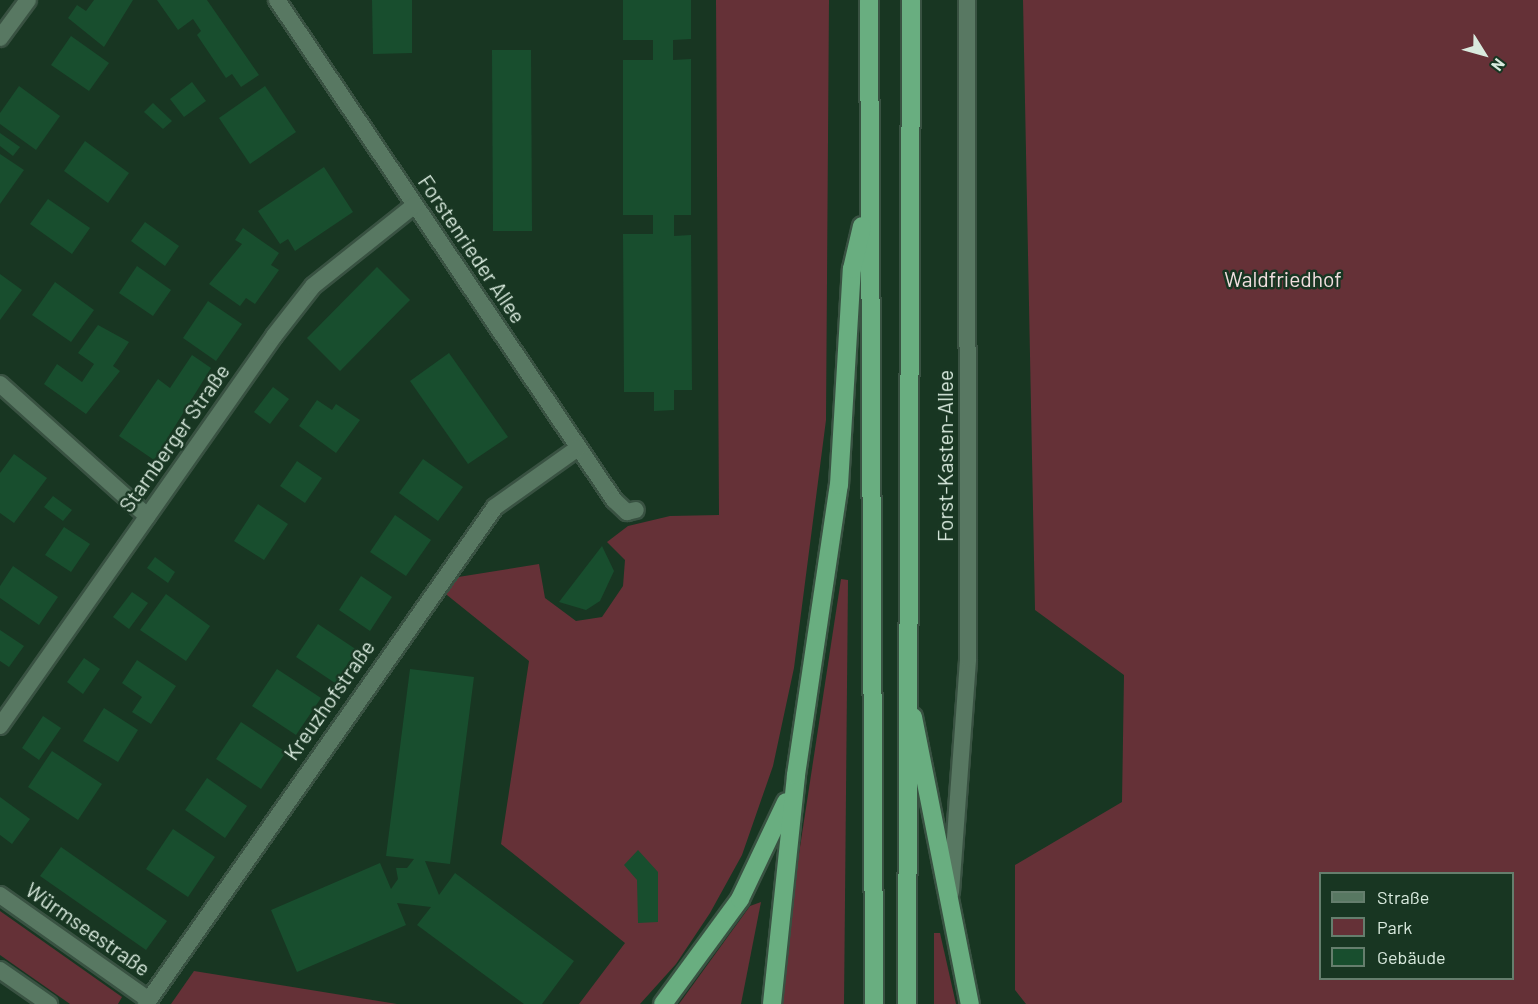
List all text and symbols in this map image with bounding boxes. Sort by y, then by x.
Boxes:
north arrow [1454,24,1514,84]
text: N [1488,55,1510,75]
street label: Forstenrieder Allee [413,170,531,328]
park label: Waldfriedhof [1224,266,1342,292]
street label: Starnberger Straße [114,359,234,517]
street label: Forst-Kasten-Allee [932,370,958,542]
street label: Kreuzhofstraße [278,635,380,765]
legend [1319,872,1514,980]
street label: Würmseestraße [21,877,155,981]
text: Straße [1377,886,1429,908]
text: Park [1377,916,1412,938]
text: Gebäude [1377,946,1446,968]

